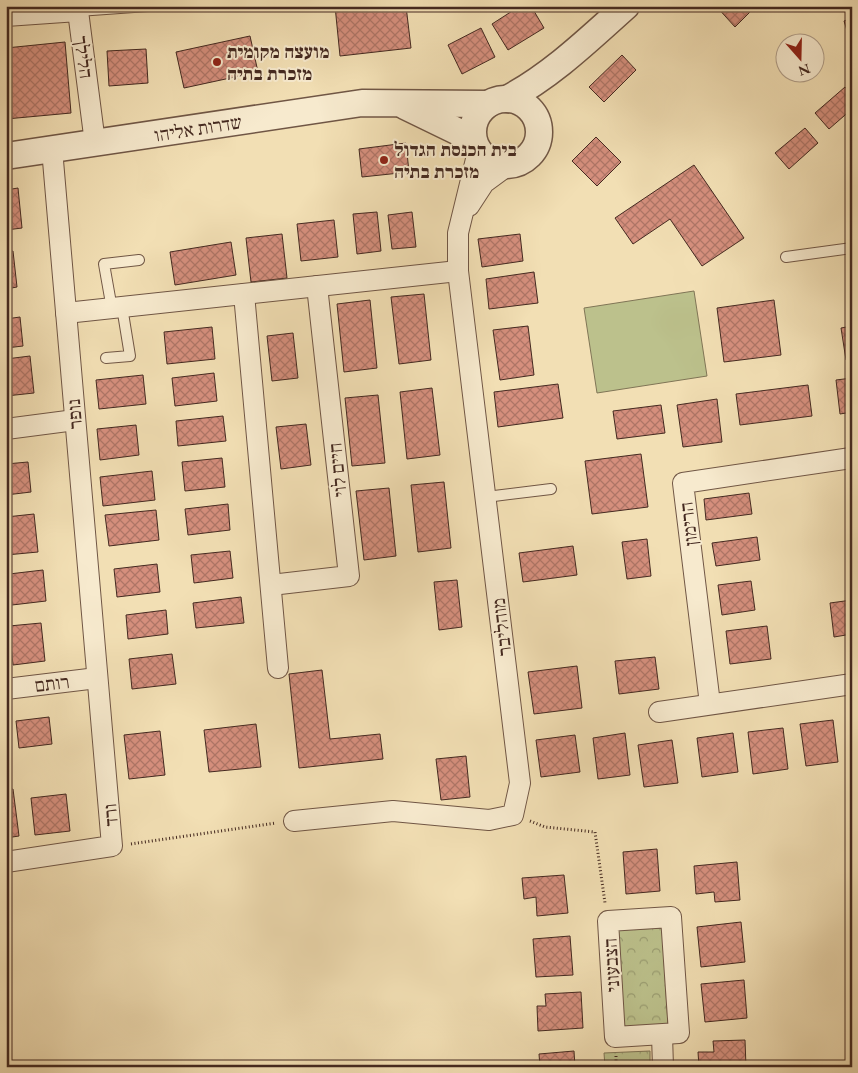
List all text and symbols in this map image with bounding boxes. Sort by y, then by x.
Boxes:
north arrow [776,32,826,82]
street label: הלילך [68,34,99,80]
place label: מועצה מקומית מזכרת בתיה [227,39,329,86]
marker: מועצה מקומית מזכרת בתיה [211,56,223,68]
text: N [795,60,813,81]
street label: שדרות אליהו [152,109,244,148]
place label: בית הכנסת הגדול מזכרת בתיה [394,137,517,184]
marker: בית הכנסת הגדול מזכרת בתיה [378,154,390,166]
street label: נופר [61,398,88,430]
street label: חיים לוי [322,442,353,498]
street label: הרימון [673,500,704,547]
street label: מוהליבר [486,597,517,657]
street label: רותם [33,669,71,698]
street label: ורד [97,802,124,827]
street label: הצבעוני [598,937,625,993]

